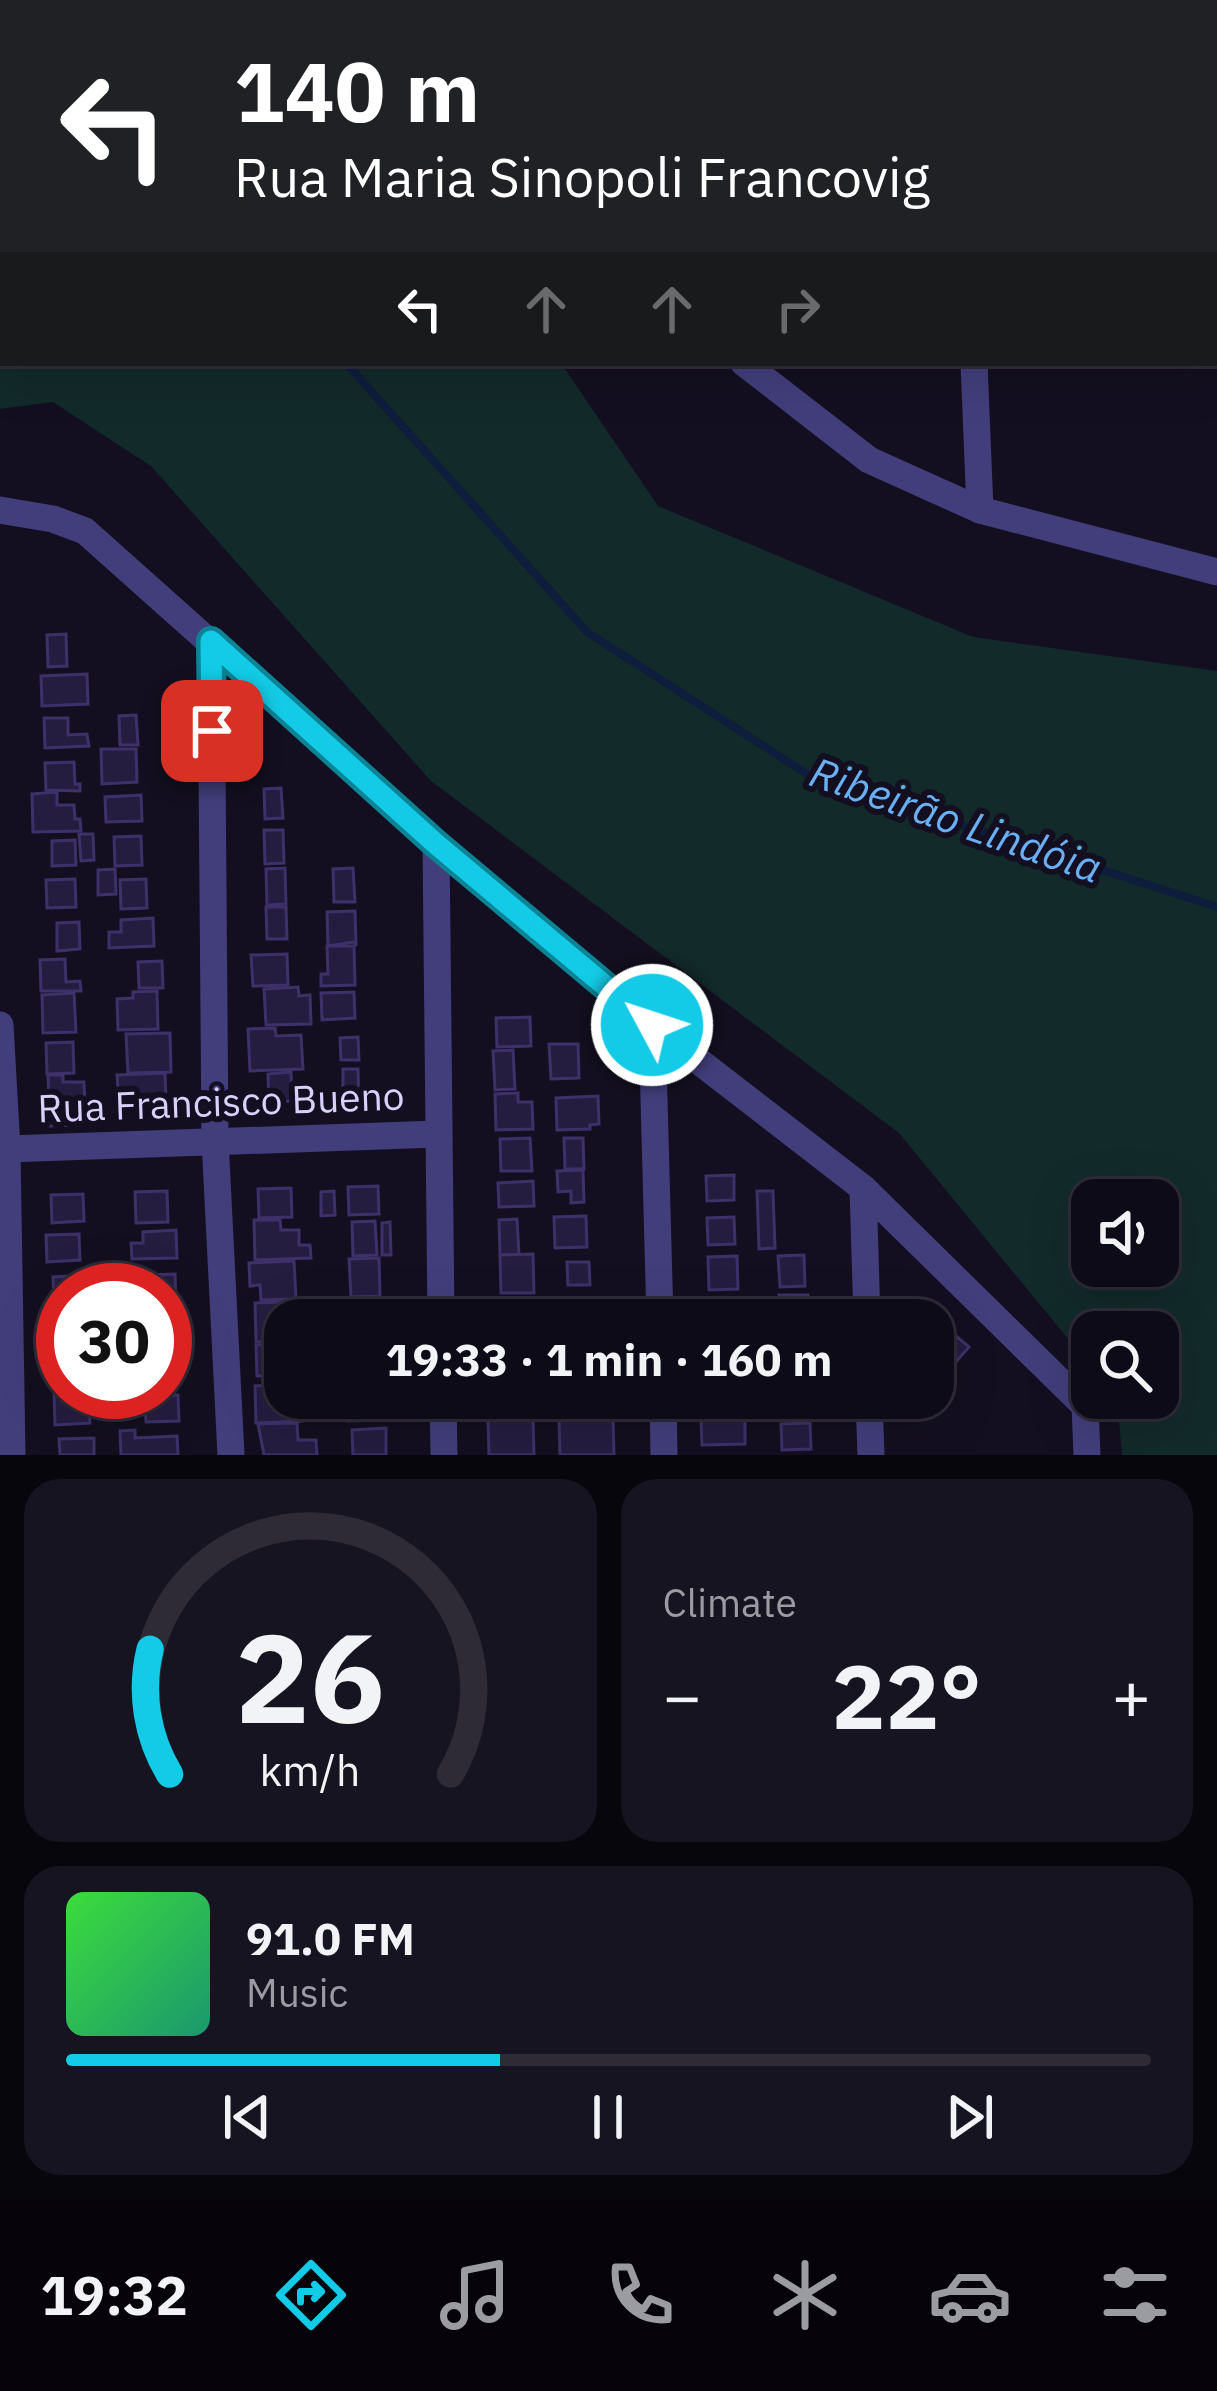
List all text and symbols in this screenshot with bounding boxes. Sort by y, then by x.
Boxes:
text: 140 m [234,36,480,145]
icon: left [36,48,192,204]
text: Rua Maria Sinopoli Francovig [234,142,930,212]
icon: left [387,276,453,342]
icon: ahead [513,276,579,342]
icon: ahead [639,276,705,342]
icon: right [765,276,831,342]
pin [161,680,263,782]
icon: arrive [179,698,245,764]
water label: Ribeirão Lindóia [803,744,1109,895]
position arrow [589,962,715,1088]
street label: Rua Francisco Bueno [37,1070,405,1133]
map controls [1071,1179,1179,1419]
button: sound [1071,1179,1179,1287]
speed limit sign: 30 [36,1263,192,1419]
button: search [1071,1311,1179,1419]
text: 19:33 · 1 min · 160 m [386,1330,832,1388]
text: Climate [663,1577,797,1628]
text: 26 [235,1595,385,1757]
text: 22° [832,1637,982,1754]
text: − [663,1652,702,1738]
text: + [1111,1652,1151,1738]
text: km/h [260,1741,361,1797]
text: 91.0 FM [246,1909,415,1967]
text: Music [246,1967,348,2018]
icon: previous [214,2084,280,2150]
icon: pause [575,2084,641,2150]
icon: next [937,2084,1003,2150]
icon: directions [269,2253,353,2337]
icon: music [433,2253,517,2337]
icon: phone [598,2253,682,2337]
icon: climate [763,2253,847,2337]
icon: car [928,2253,1012,2337]
icon: filters [1093,2253,1177,2337]
text: 19:32 [40,2260,188,2330]

